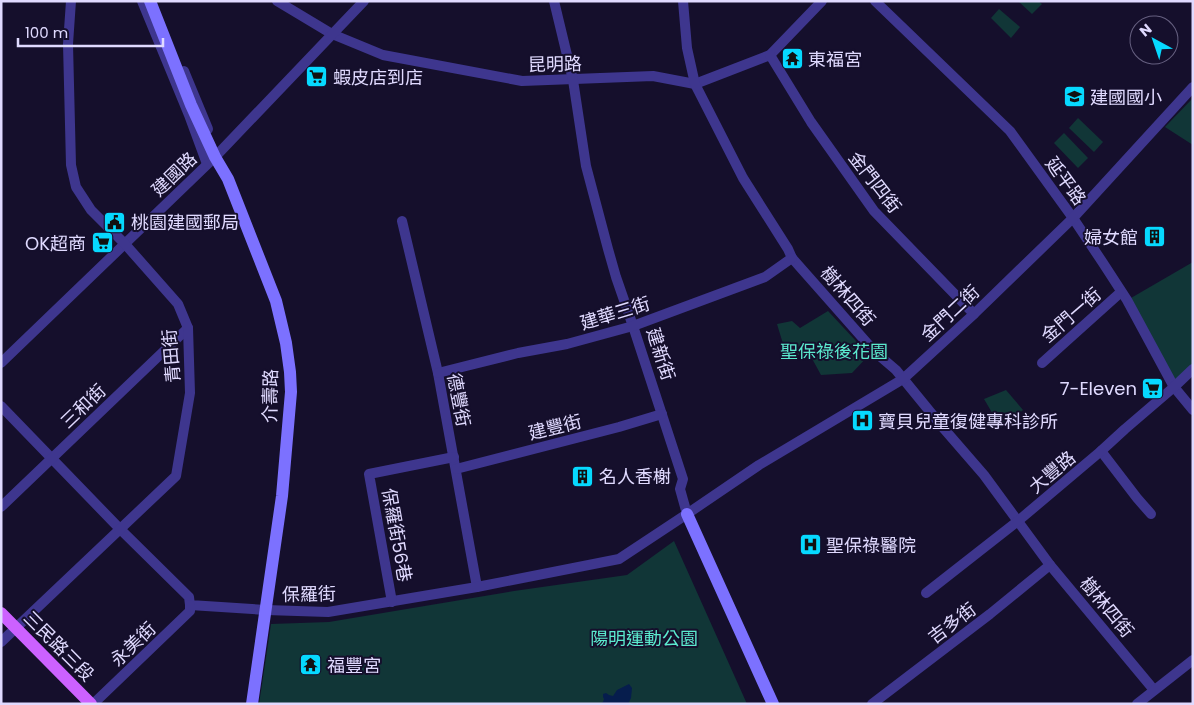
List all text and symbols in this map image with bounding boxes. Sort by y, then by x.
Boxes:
scale bar [18,15,162,47]
north arrow [1129,15,1179,65]
text: N [1135,19,1156,41]
text: 100 m [25,22,68,43]
temple icon: 東福宮 [780,47,804,71]
place label: 東福宮 [808,47,862,72]
street label: 昆明路 [528,51,582,77]
supermarket icon: 蝦皮店到店 [305,65,329,89]
place label: 蝦皮店到店 [333,65,423,90]
school or university icon: 建國國小 [1062,85,1086,109]
place label: 建國國小 [1090,85,1162,110]
street label: 建國路 [146,146,202,202]
street label: 金門四街 [843,146,907,218]
street label: 延平路 [1040,152,1092,210]
public building icon: 桃園建國郵局 [103,210,127,234]
place label: 桃園建國郵局 [131,210,239,235]
place label: 婦女館 [1084,225,1138,250]
building icon: 婦女館 [1142,225,1166,249]
place label: OK超商 [25,231,86,256]
supermarket icon: OK超商 [90,231,114,255]
street label: 樹林四街 [815,261,881,331]
street label: 金門二街 [915,279,985,347]
street label: 金門一街 [1036,282,1106,348]
street label: 建華三街 [577,291,653,335]
street label: 建新街 [641,324,681,384]
street label: 青田街 [156,328,186,384]
park label: 聖保祿後花園 [780,339,888,364]
street label: 介壽路 [257,369,283,423]
street label: 德豐街 [442,371,476,429]
place label: 7-Eleven [1060,376,1137,401]
supermarket icon: 7-Eleven [1141,376,1165,400]
street label: 三和街 [55,378,111,434]
street label: 建豐街 [526,408,584,446]
hospital icon: 寶貝兒童復健專科診所 [850,409,874,433]
place label: 寶貝兒童復健專科診所 [878,409,1058,434]
street label: 大豐路 [1023,445,1081,499]
building icon: 名人香榭 [571,464,595,488]
place label: 名人香榭 [599,464,671,489]
street label: 保羅街56巷 [376,486,418,584]
hospital icon: 聖保祿醫院 [798,533,822,557]
place label: 聖保祿醫院 [826,533,916,558]
street label: 樹林四街 [1074,571,1140,643]
street label: 保羅街 [282,581,336,607]
street label: 吉多街 [923,597,981,649]
street label: 三民路三段 [18,605,100,687]
street label: 永美街 [105,616,161,672]
park label: 陽明運動公園 [590,626,698,651]
temple icon: 福豐宮 [299,653,323,677]
place label: 福豐宮 [327,653,381,678]

